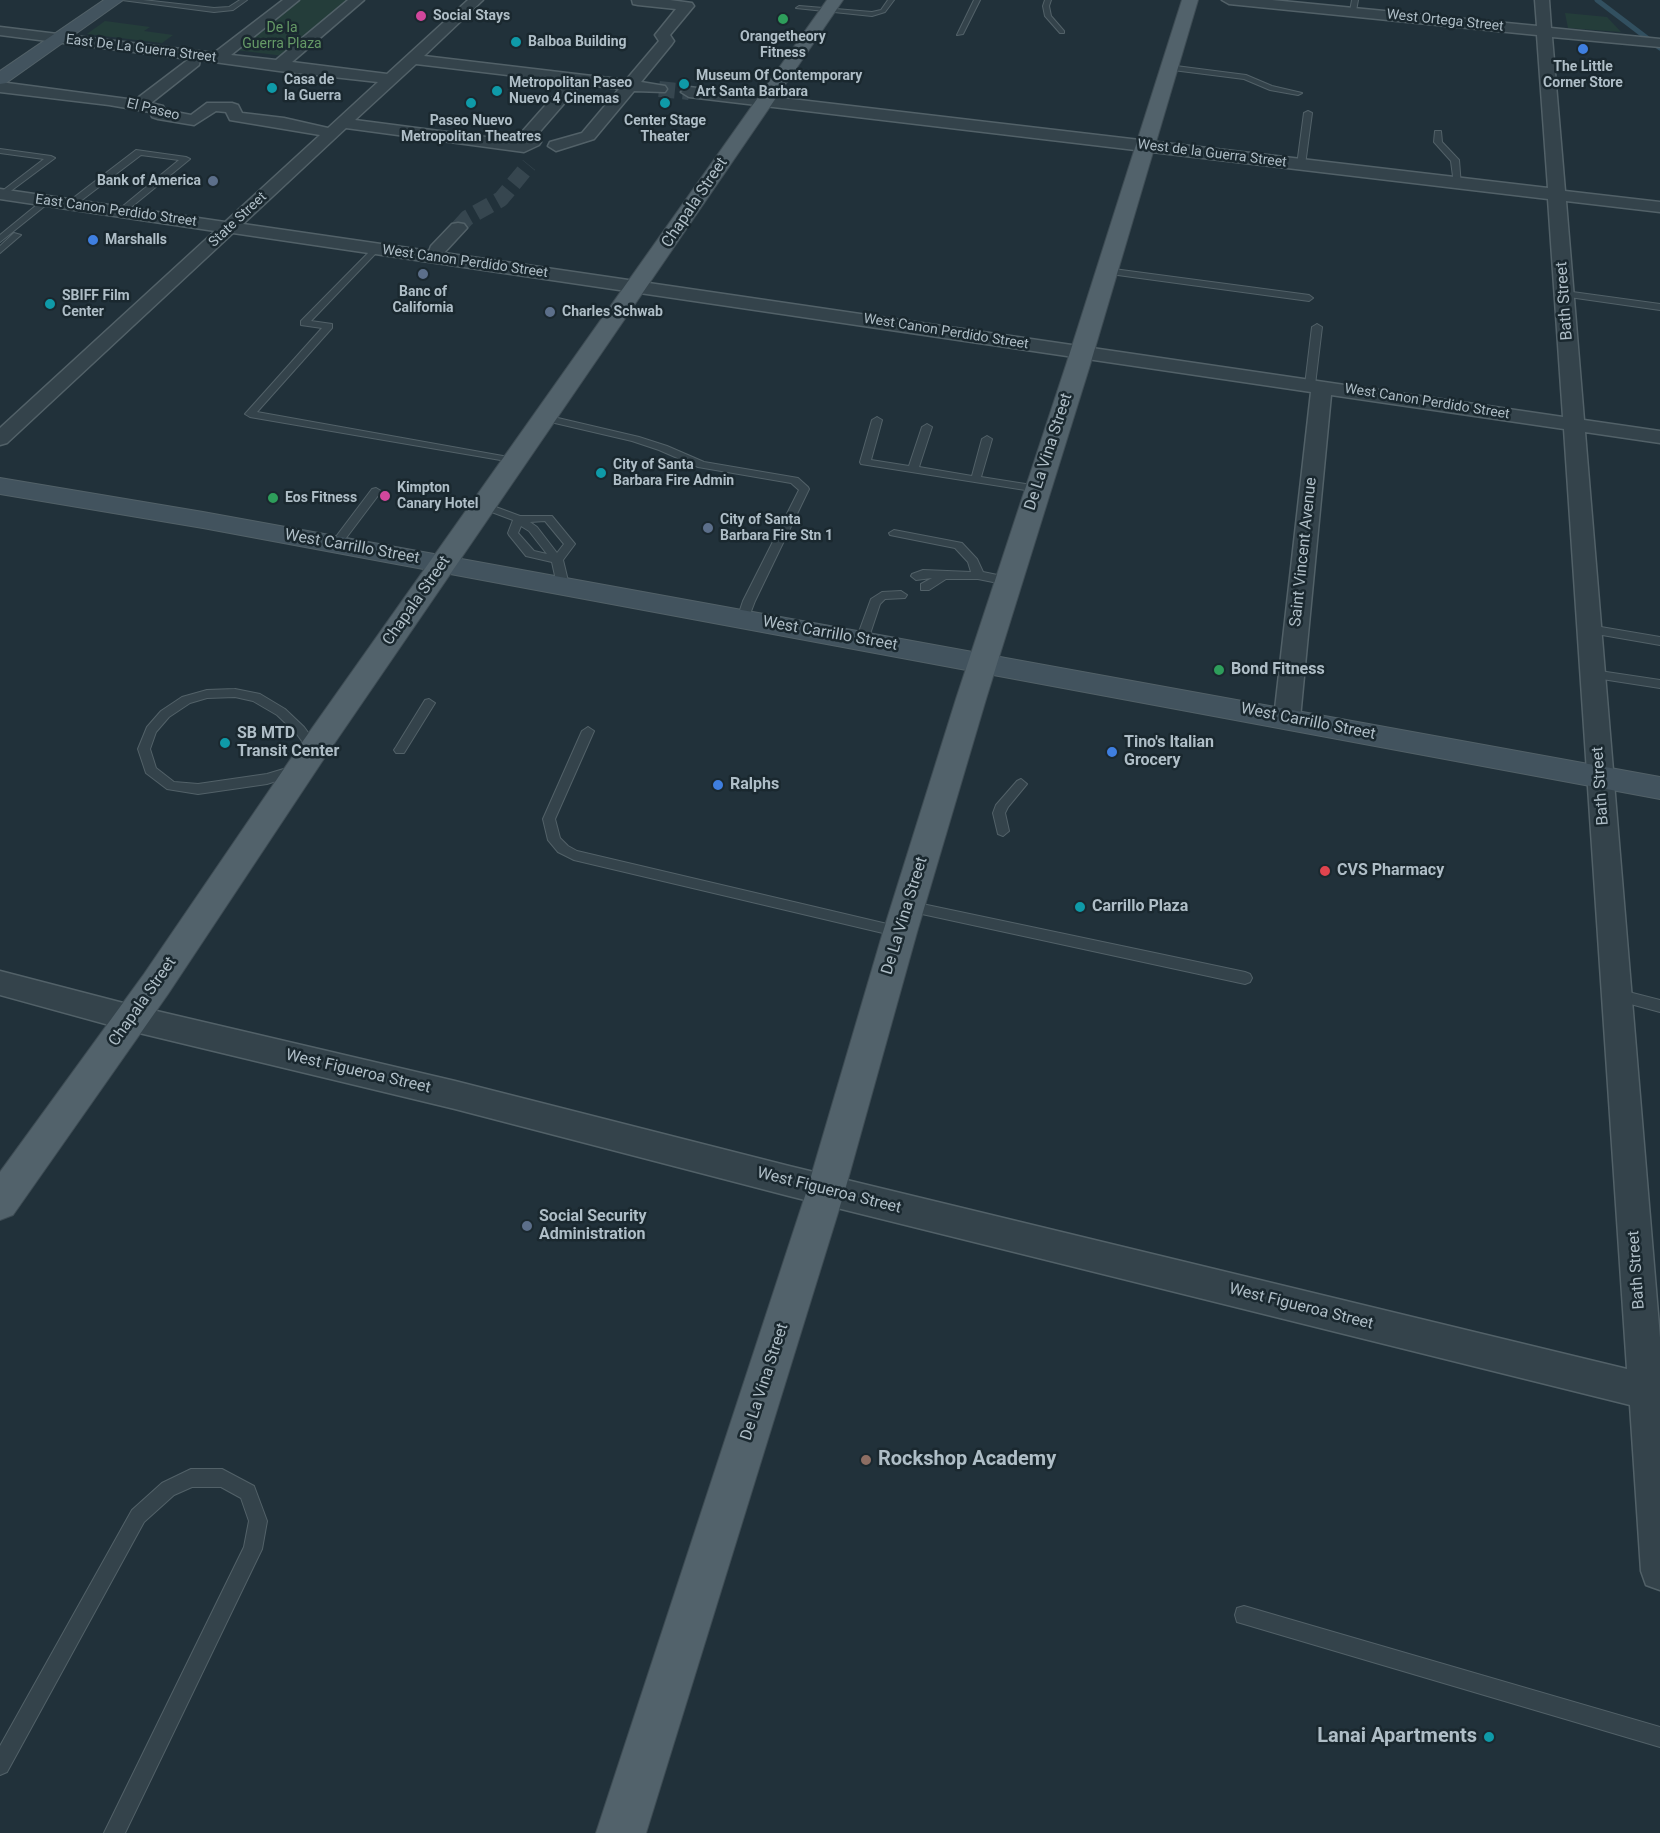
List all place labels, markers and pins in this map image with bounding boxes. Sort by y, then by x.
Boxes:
place label: Social Stays [433,8,510,24]
marker: Social Stays [414,9,428,23]
marker: Orangetheory Fitness [776,12,790,26]
place label: Orangetheory Fitness [740,29,826,62]
place label: Balboa Building [528,34,626,50]
marker: Balboa Building [509,35,523,49]
marker: The Little Corner Store [1576,42,1590,56]
place label: The Little Corner Store [1543,59,1623,92]
place label: Museum Of Contemporary Art Santa Barbara [696,68,862,100]
place label: Casa de la Guerra [284,72,341,104]
place label: Metropolitan Paseo Nuevo 4 Cinemas [509,75,632,108]
marker: Museum Of Contemporary Art Santa Barbara [677,77,691,91]
marker: Casa de la Guerra [265,81,279,95]
marker: Metropolitan Paseo Nuevo 4 Cinemas [490,84,504,98]
marker: Paseo Nuevo Metropolitan Theatres [464,96,478,110]
marker: Center Stage Theater [658,96,672,110]
place label: Paseo Nuevo Metropolitan Theatres [401,113,541,146]
place label: Center Stage Theater [624,113,706,146]
place label: Bank of America [97,173,201,189]
marker: Bank of America [206,174,220,188]
place label: Marshalls [105,232,167,248]
marker: Marshalls [86,233,100,247]
marker: Banc of California [416,267,430,281]
place label: Banc of California [392,284,454,316]
place label: SBIFF Film Center [62,288,130,320]
marker: SBIFF Film Center [43,297,57,311]
place label: Charles Schwab [562,304,663,320]
marker: Charles Schwab [543,305,557,319]
place label: City of Santa Barbara Fire Admin [613,457,734,490]
marker: City of Santa Barbara Fire Admin [594,466,608,480]
place label: Kimpton Canary Hotel [397,480,479,512]
marker: Kimpton Canary Hotel [378,489,392,503]
place label: Eos Fitness [285,490,357,506]
marker: Eos Fitness [266,491,280,505]
place label: City of Santa Barbara Fire Stn 1 [720,512,833,544]
marker: City of Santa Barbara Fire Stn 1 [701,521,715,535]
place label: Bond Fitness [1231,660,1325,680]
marker: Bond Fitness [1212,663,1226,677]
place label: SB MTD Transit Center [237,724,339,762]
place label: Tino's Italian Grocery [1124,733,1214,771]
marker: SB MTD Transit Center [218,736,232,750]
marker: Tino's Italian Grocery [1105,745,1119,759]
place label: Ralphs [730,775,779,795]
marker: Ralphs [711,778,725,792]
place label: CVS Pharmacy [1337,861,1444,881]
marker: CVS Pharmacy [1318,864,1332,878]
place label: Carrillo Plaza [1092,897,1188,917]
marker: Carrillo Plaza [1073,900,1087,914]
place label: Social Security Administration [539,1207,647,1245]
marker: Social Security Administration [520,1219,534,1233]
place label: Rockshop Academy [878,1448,1056,1472]
marker: Rockshop Academy [859,1453,873,1467]
place label: Lanai Apartments [1317,1725,1477,1749]
marker: Lanai Apartments [1482,1730,1496,1744]

